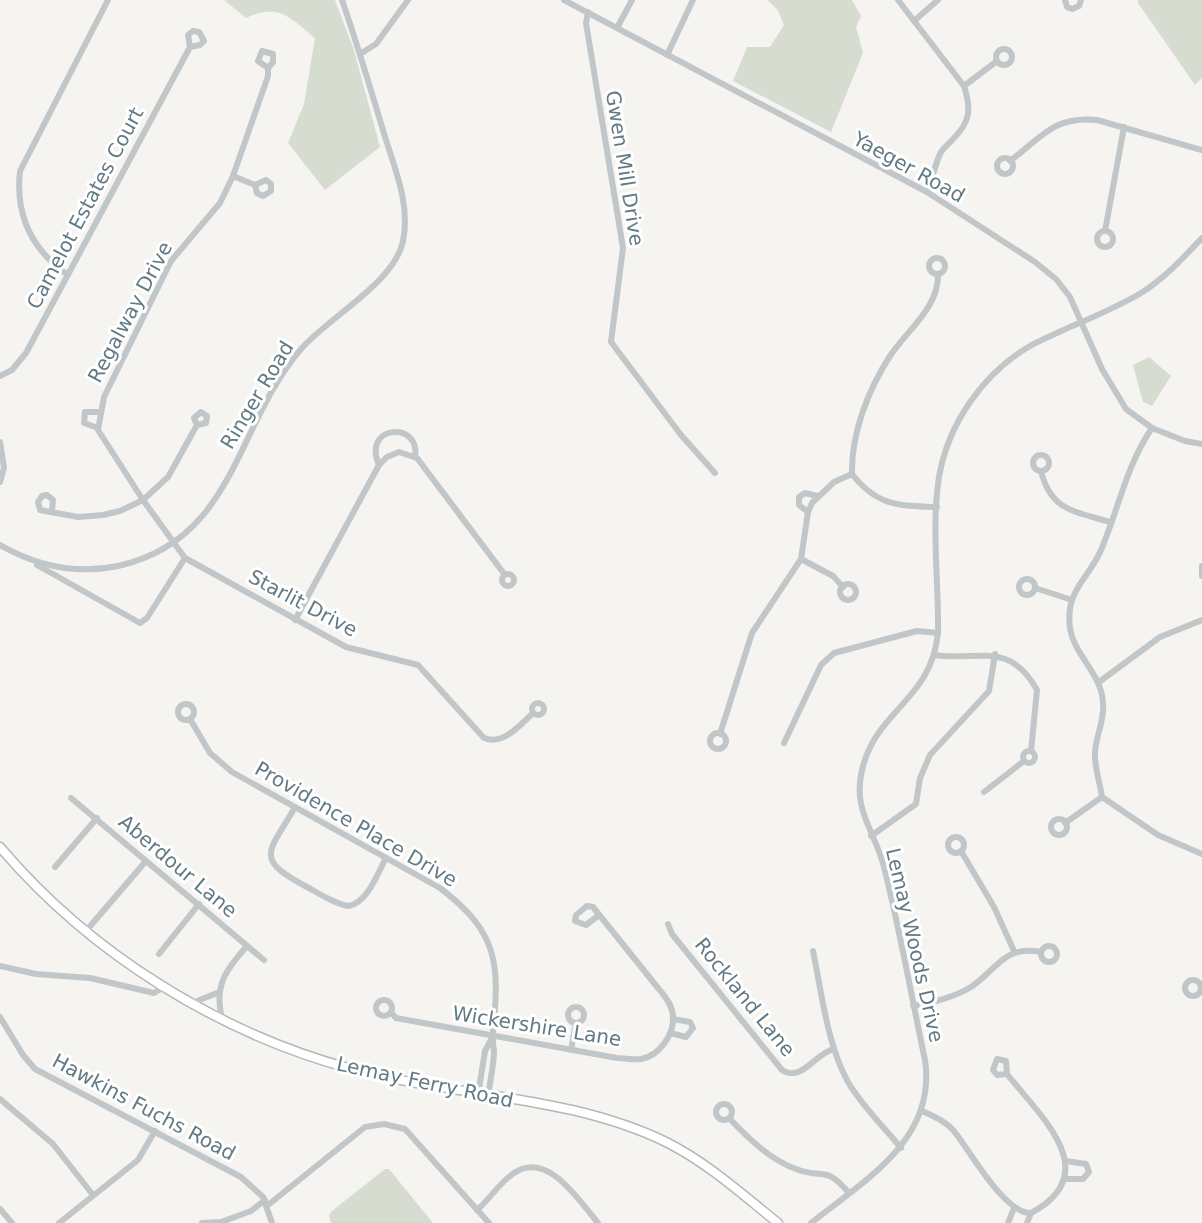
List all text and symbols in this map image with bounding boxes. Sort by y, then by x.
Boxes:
street label: Gwen Mill Drive [601,89,649,247]
street label: Camelot Estates Court [22,103,148,313]
street label: Yaeger Road [848,126,969,208]
street label: Regalway Drive [83,238,177,386]
street label: Ringer Road [215,337,299,453]
street label: Starlit Drive [245,564,361,642]
street label: Providence Place Drive [251,756,461,892]
street label: Aberdour Lane [114,810,242,922]
street label: Lemay Woods Drive [881,845,949,1045]
street label: Rockland Lane [690,933,800,1061]
street label: Wickershire Lane [451,1001,623,1051]
street label: Hawkins Fuchs Road [48,1049,240,1165]
street label: Lemay Ferry Road [334,1052,516,1112]

